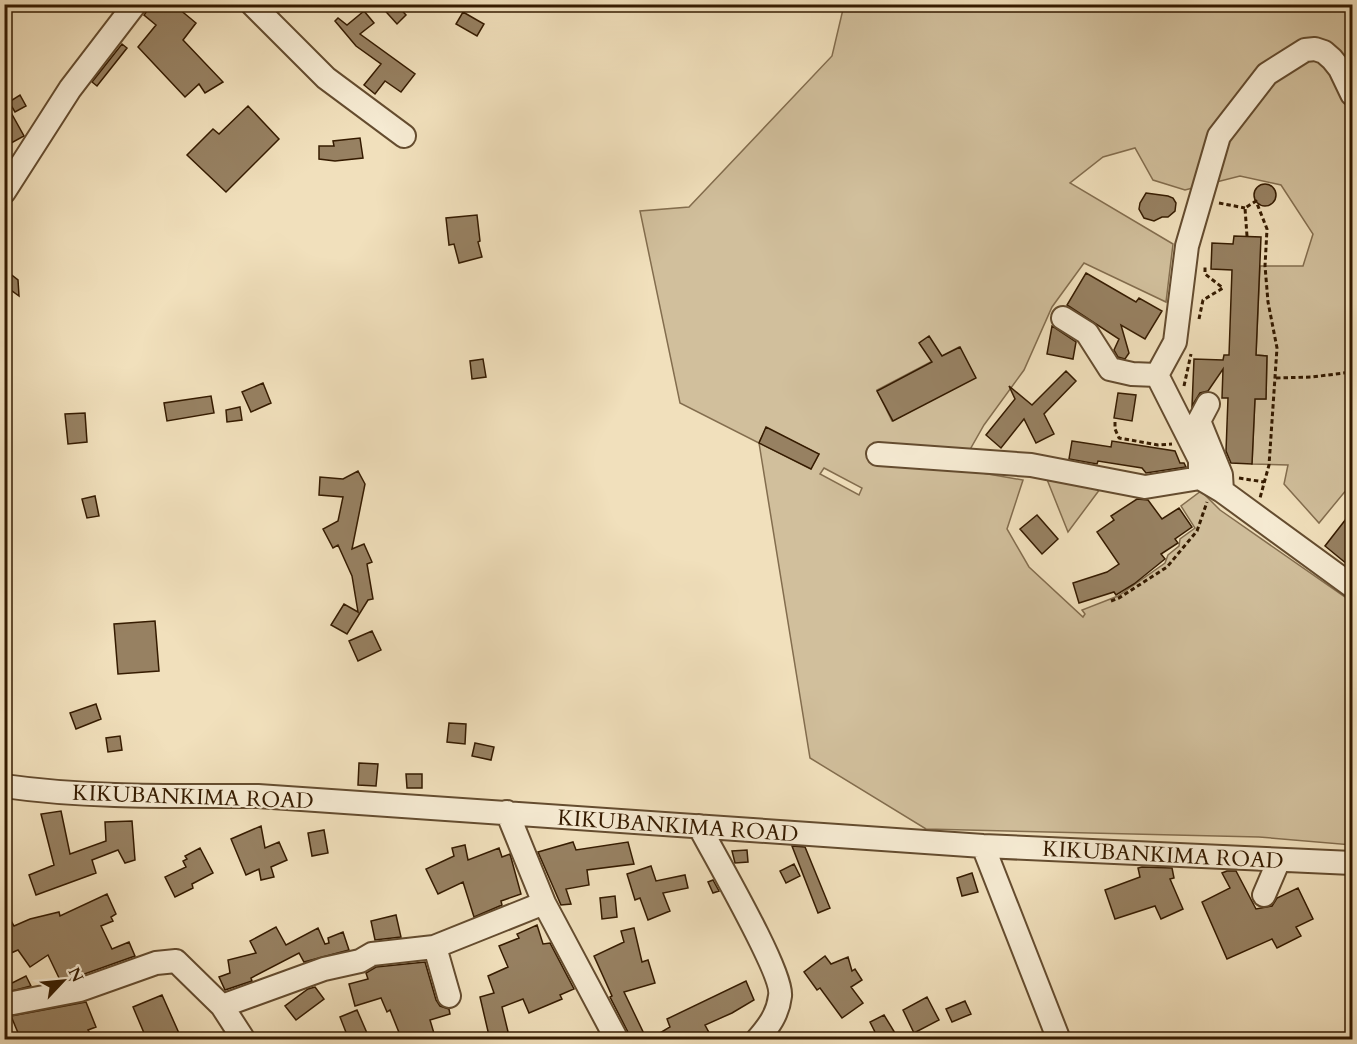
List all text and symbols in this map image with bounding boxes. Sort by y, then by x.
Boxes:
street label: KIKUBANKIMA ROAD [72,778,314,816]
street label: KIKUBANKIMA ROAD [556,803,799,849]
street label: KIKUBANKIMA ROAD [1042,834,1284,876]
north arrow [33,951,93,1011]
text: N [63,964,89,986]

